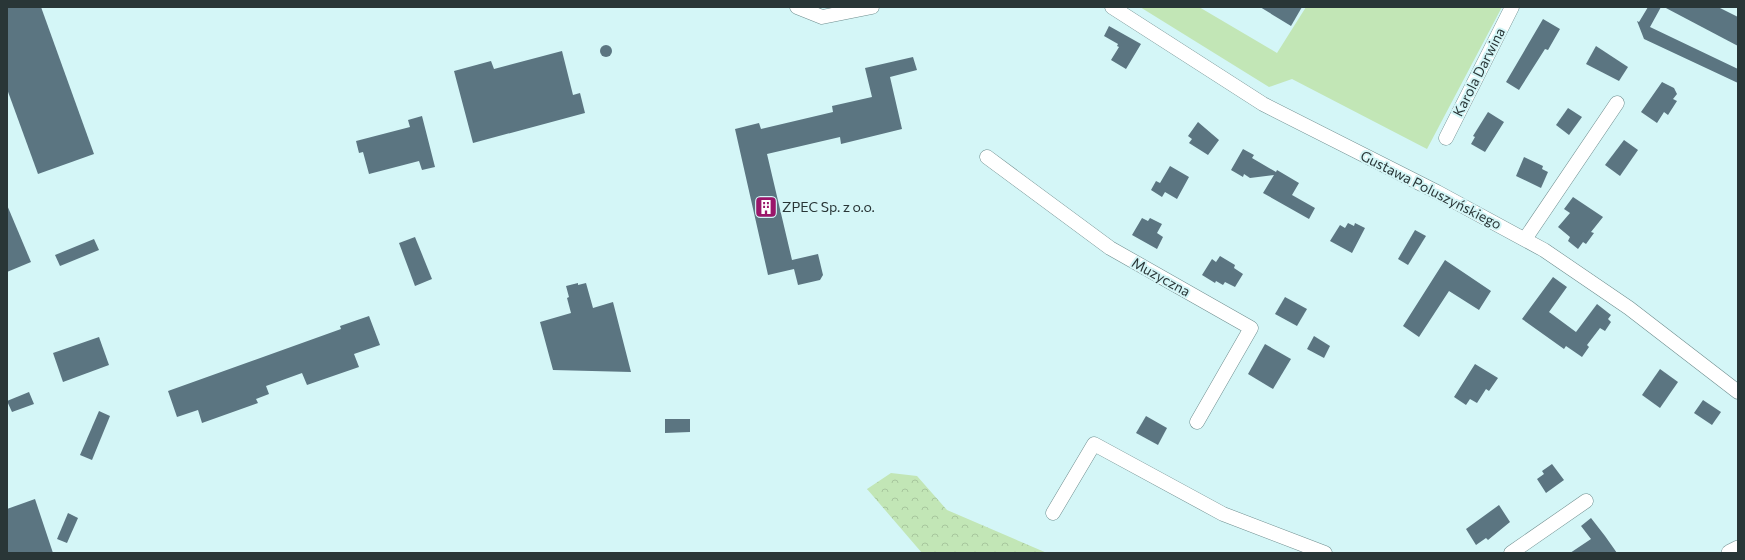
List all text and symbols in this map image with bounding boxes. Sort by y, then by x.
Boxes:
street label: Karola Darwina [1449,25,1508,119]
street label: Gustawa Poluszyńskiego [1358,147,1505,233]
building icon: ZPEC Sp. z o.o. [753,194,779,220]
place label: ZPEC Sp. z o.o. [782,198,875,215]
street label: Muzyczna [1129,254,1194,300]

